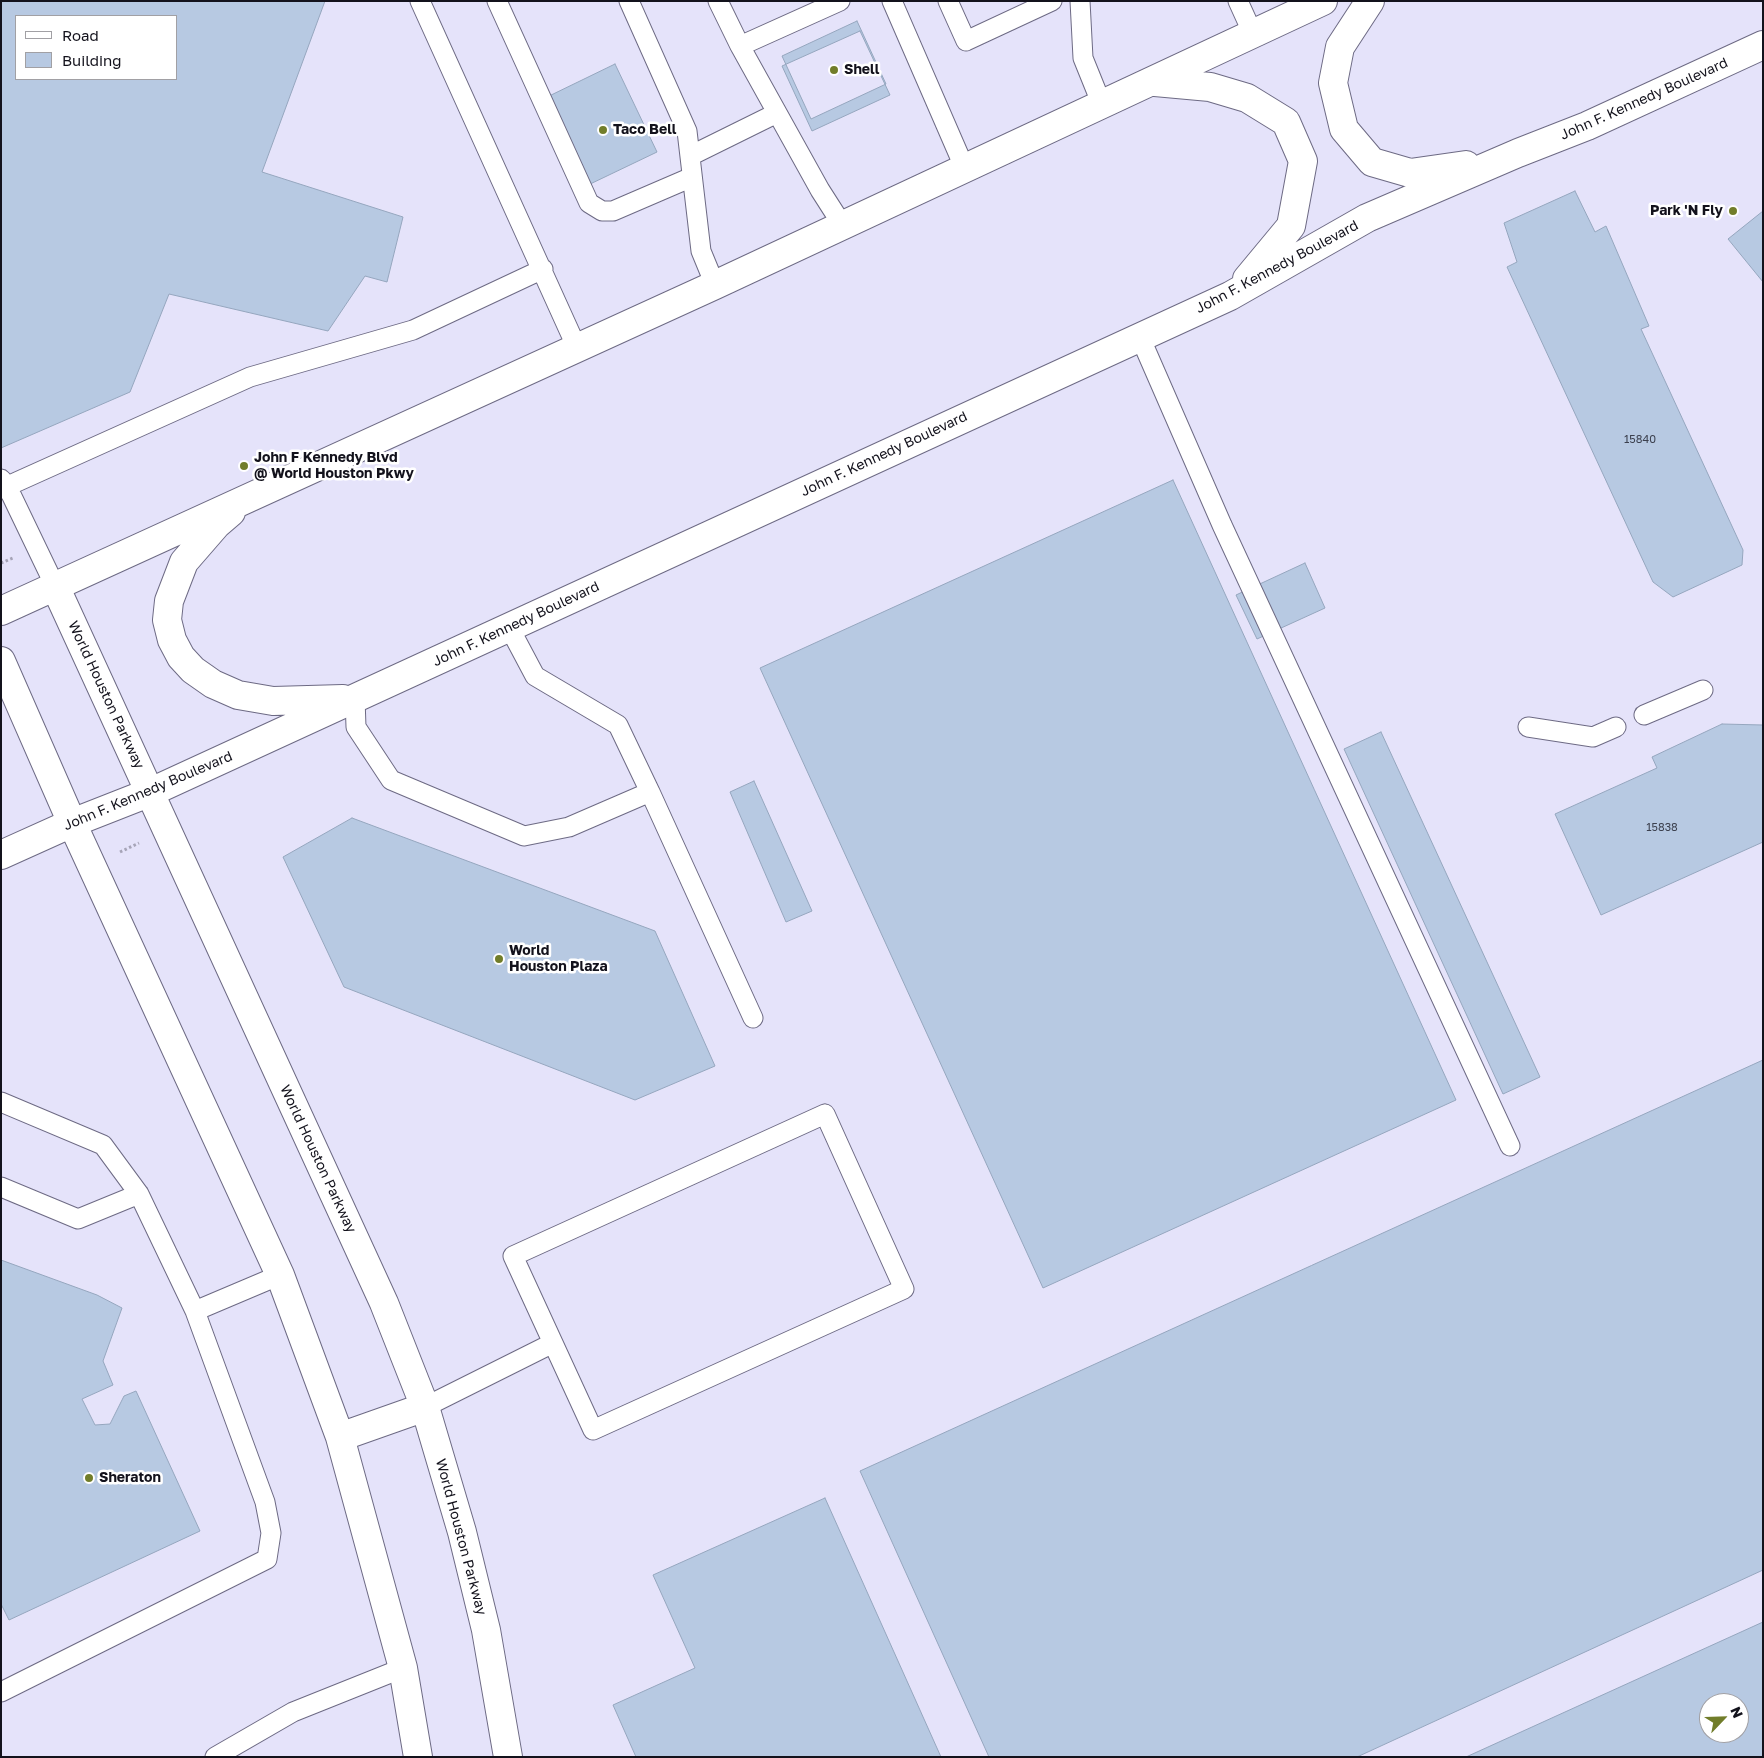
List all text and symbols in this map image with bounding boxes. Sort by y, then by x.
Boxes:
legend [15,15,178,80]
text: Road [62,26,99,44]
text: Building [62,51,122,69]
street label: John F. Kennedy Boulevard [1558,54,1730,144]
place label: Shell [844,62,879,78]
marker: Shell [828,64,840,76]
place label: Taco Bell [613,122,677,138]
marker: Taco Bell [597,124,609,136]
place label: Park 'N Fly [1650,203,1723,219]
marker: Park 'N Fly [1727,205,1739,217]
street label: John F. Kennedy Boulevard [1193,217,1361,317]
street label: John F. Kennedy Boulevard [798,408,970,500]
house number: 15840 [1624,433,1656,447]
place label: John F Kennedy Blvd @ World Houston Pkwy [254,450,414,482]
marker: John F Kennedy Blvd @ World Houston Pkwy [238,460,250,472]
street label: John F. Kennedy Boulevard [430,578,602,670]
street label: World Houston Parkway [64,618,148,772]
street label: John F. Kennedy Boulevard [61,748,235,834]
house number: 15838 [1646,821,1678,835]
place label: World Houston Plaza [509,943,608,976]
marker: World Houston Plaza [493,953,505,965]
street label: World Houston Parkway [276,1082,360,1236]
street label: World Houston Parkway [432,1457,490,1617]
place label: Sheraton [99,1470,161,1486]
marker: Sheraton [83,1472,95,1484]
north arrow [1699,1693,1749,1743]
text: N [1727,1704,1747,1720]

